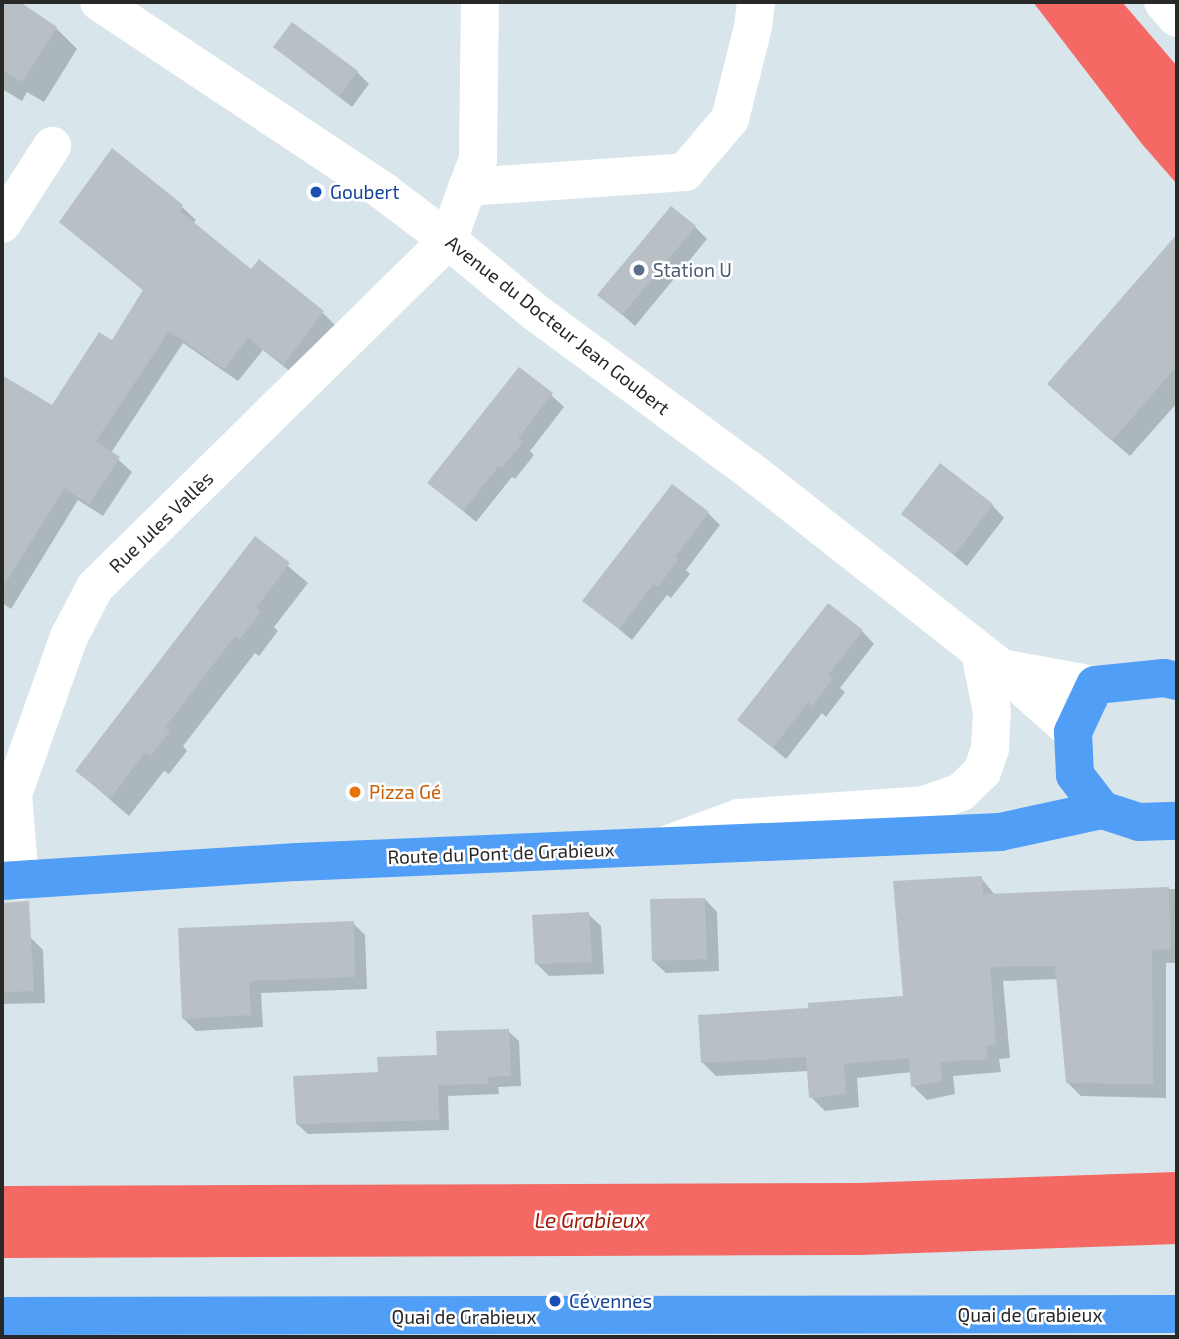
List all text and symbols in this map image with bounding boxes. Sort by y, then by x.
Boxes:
place label: Goubert [330,181,399,203]
marker: Goubert [308,184,324,200]
street label: Avenue du Docteur Jean Goubert [441,230,675,420]
place label: Station U [653,259,732,281]
marker: Station U [631,262,647,278]
street label: Rue Jules Vallès [104,466,218,578]
place label: Pizza Gé [369,781,441,803]
marker: Pizza Gé [347,784,363,800]
street label: Route du Pont de Grabieux [387,838,615,868]
water label: Le Grabieux [534,1207,646,1233]
place label: Cévennes [569,1290,652,1312]
marker: Cévennes [547,1293,563,1309]
street label: Quai de Grabieux [958,1304,1102,1326]
street label: Quai de Grabieux [392,1306,536,1328]

